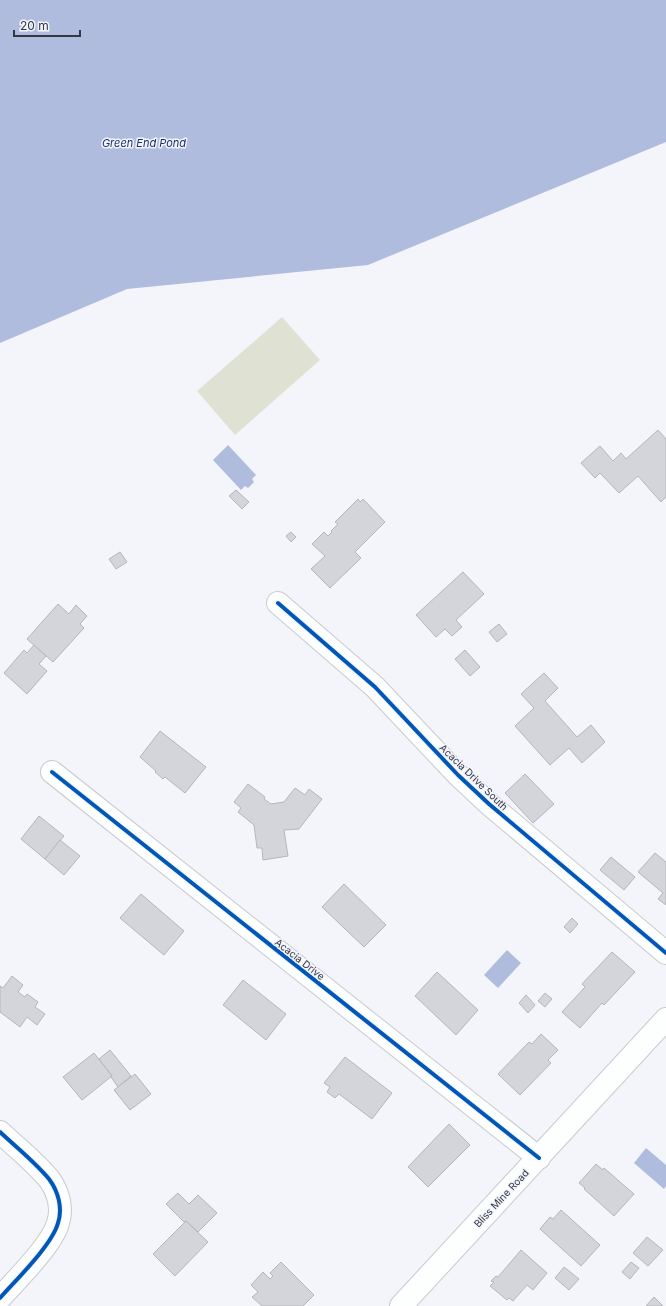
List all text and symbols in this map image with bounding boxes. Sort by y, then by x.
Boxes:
scale bar [14,12,80,38]
text: 20 m [20,18,49,33]
water label: Green End Pond [102,136,186,150]
street label: Acacia Drive South [437,741,511,813]
street label: Acacia Drive [273,936,327,982]
street label: Bliss Mine Road [471,1167,531,1229]

